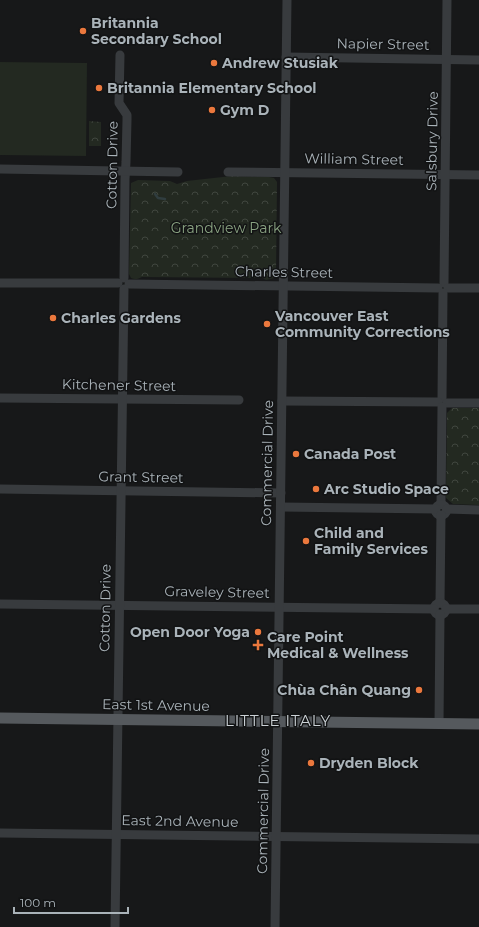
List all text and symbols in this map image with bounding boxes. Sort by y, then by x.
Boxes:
place label: Britannia Secondary School [91,14,222,48]
marker: Britannia Secondary School [78,26,88,36]
street label: Napier Street [336,34,430,54]
place label: Andrew Stusiak [221,54,339,72]
marker: Andrew Stusiak [209,58,219,68]
place label: Britannia Elementary School [107,79,317,97]
marker: Britannia Elementary School [94,83,104,93]
street label: Salsbury Drive [422,91,442,191]
place label: Gym D [220,101,270,119]
marker: Gym D [207,105,217,115]
street label: Cotton Drive [102,121,122,209]
street label: William Street [304,149,404,169]
park label: Grandview Park [171,219,282,237]
street label: Charles Street [235,262,334,282]
place label: Vancouver East Community Corrections [274,307,450,341]
place label: Charles Gardens [61,309,181,327]
marker: Charles Gardens [48,313,58,323]
marker: Vancouver East Community Corrections [262,319,272,329]
street label: Kitchener Street [62,375,177,395]
street label: Commercial Drive [257,400,277,526]
place label: Canada Post [304,445,396,463]
marker: Canada Post [291,449,301,459]
street label: Grant Street [98,467,184,487]
place label: Arc Studio Space [323,480,449,498]
marker: Arc Studio Space [311,484,321,494]
place label: Child and Family Services [314,524,428,558]
marker: Child and Family Services [301,536,311,546]
street label: Cotton Drive [95,564,115,652]
street label: Graveley Street [164,582,270,602]
place label: Open Door Yoga [130,623,250,641]
marker: Open Door Yoga [253,627,263,637]
place label: Care Point Medical & Wellness [267,628,409,662]
marker: Care Point Medical & Wellness [252,639,264,651]
place label: Chùa Chân Quang [277,681,411,699]
marker: Chùa Chân Quang [414,685,424,695]
street label: East 1st Avenue [102,695,210,715]
district label: LITTLE ITALY [225,711,331,730]
street label: Commercial Drive [253,748,273,874]
place label: Dryden Block [319,754,419,772]
marker: Dryden Block [306,758,316,768]
street label: East 2nd Avenue [121,811,239,831]
scale bar [14,889,128,915]
text: 100 m [20,895,56,910]

